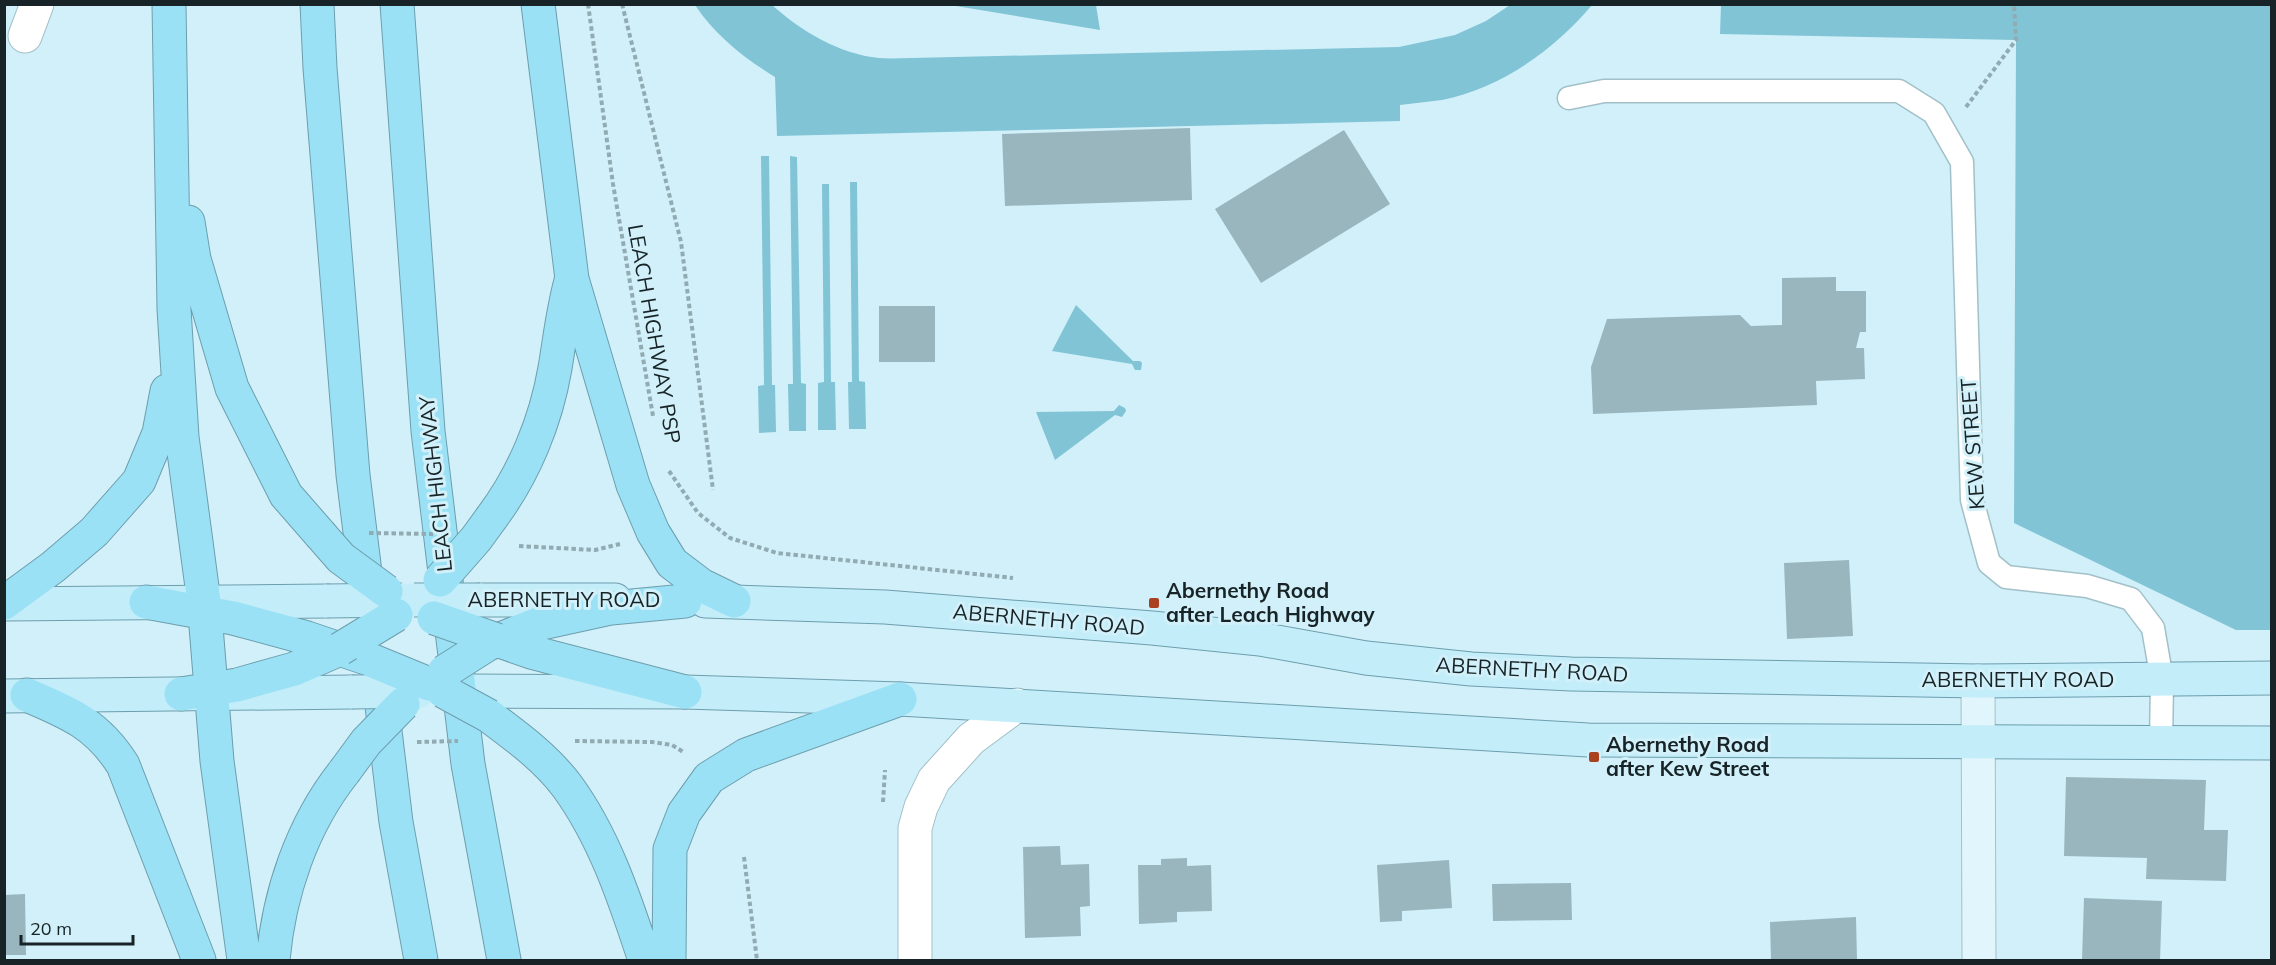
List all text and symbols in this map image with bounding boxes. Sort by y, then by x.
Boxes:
street label: LEACH HIGHWAY PSP [623,222,687,446]
street label: KEW STREET [1954,377,1990,511]
street label: LEACH HIGHWAY [413,395,457,573]
place label: Abernethy Road after Leach Highway [1166,577,1375,627]
street label: ABERNETHY ROAD [468,586,660,612]
marker: Abernethy Road after Leach Highway [1147,596,1161,610]
street label: ABERNETHY ROAD [952,598,1146,640]
street label: ABERNETHY ROAD [1435,651,1629,687]
street label: ABERNETHY ROAD [1922,666,2114,692]
place label: Abernethy Road after Kew Street [1606,731,1769,781]
marker: Abernethy Road after Kew Street [1587,750,1601,764]
scale bar [21,908,134,946]
text: 20 m [30,917,72,940]

